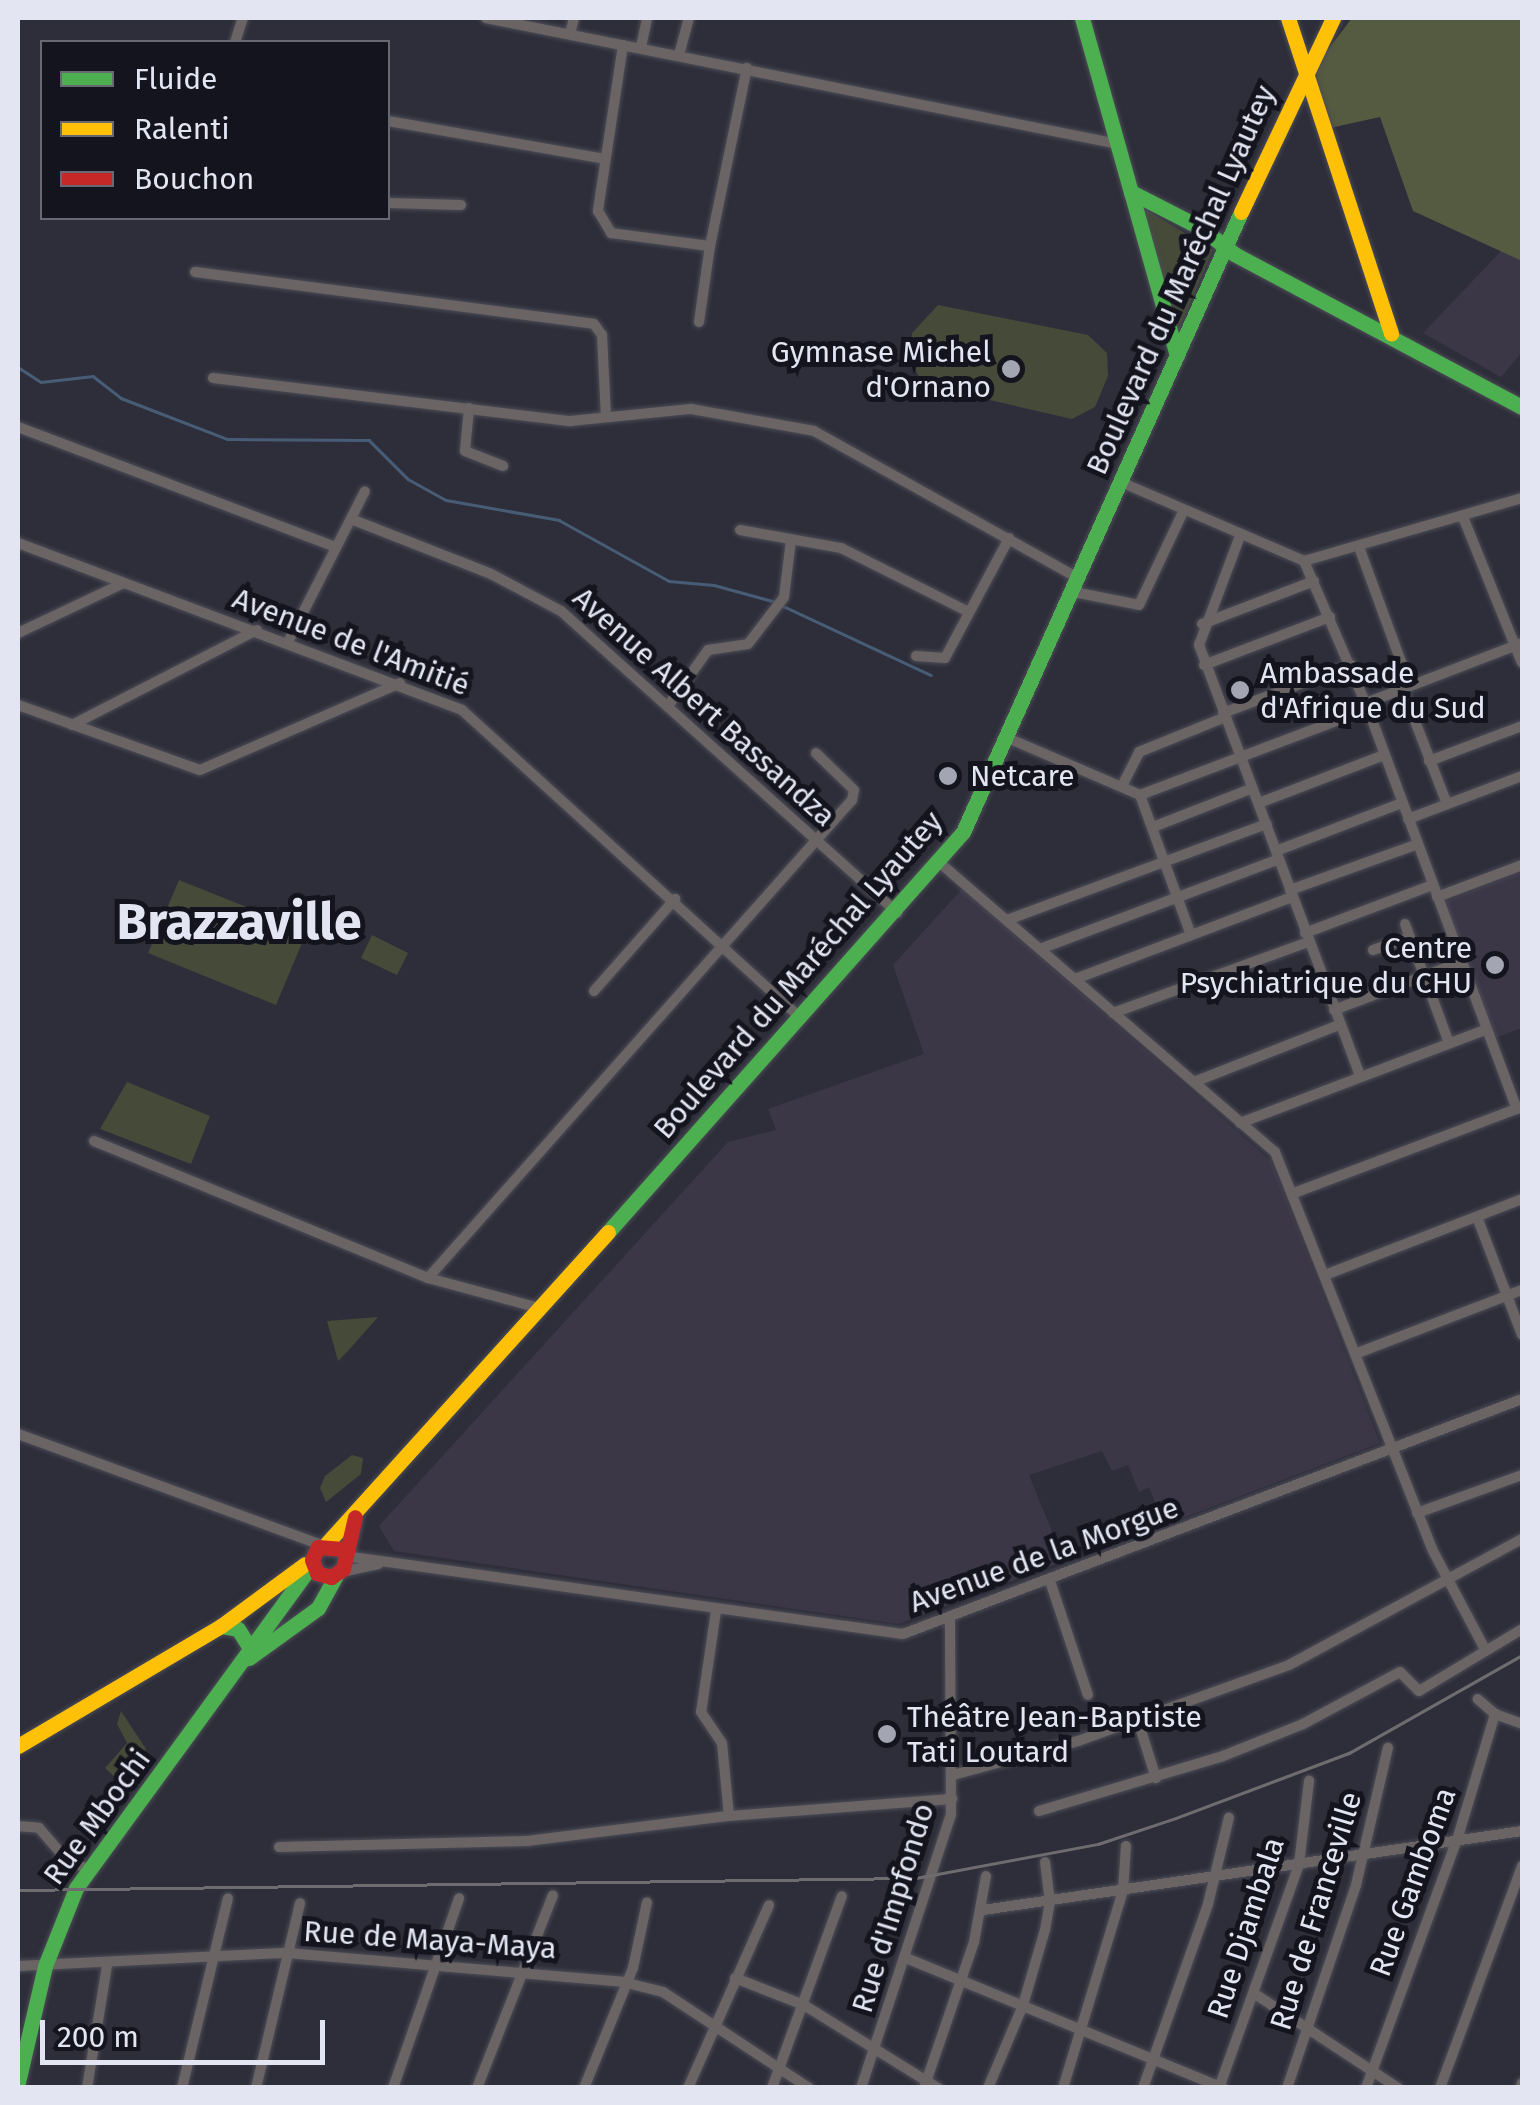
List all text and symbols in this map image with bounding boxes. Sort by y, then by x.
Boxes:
legend [40,40,390,220]
text: Fluide [134,61,217,97]
street label: Boulevard du Maréchal Lyautey [1079,80,1283,480]
text: Ralenti [134,111,230,147]
text: Bouchon [134,161,254,197]
place label: Gymnase Michel d'Ornano [771,334,991,404]
marker: Gymnase Michel d'Ornano [1000,358,1022,380]
street label: Avenue de l'Amitié [227,580,475,704]
street label: Avenue Albert Bassandza [565,580,843,834]
place label: Ambassade d'Afrique du Sud [1260,655,1486,726]
marker: Ambassade d'Afrique du Sud [1229,679,1251,701]
place label: Netcare [970,758,1075,794]
marker: Netcare [935,763,961,789]
street label: Boulevard du Maréchal Lyautey [646,804,950,1146]
district label: Brazzaville [116,893,362,953]
place label: Centre Psychiatrique du CHU [1180,930,1472,1000]
marker: Centre Psychiatrique du CHU [1482,952,1508,978]
street label: Avenue de la Morgue [905,1490,1183,1620]
place label: Théâtre Jean-Baptiste Tati Loutard [907,1699,1202,1770]
marker: Théâtre Jean-Baptiste Tati Loutard [876,1723,898,1745]
street label: Rue Mbochi [36,1742,158,1892]
street label: Rue Gamboma [1362,1783,1464,1981]
street label: Rue de Franceville [1263,1788,1369,2034]
street label: Rue d'Impfondo [844,1799,942,2017]
street label: Rue Djambala [1200,1833,1292,2023]
street label: Rue de Maya-Maya [302,1913,558,1967]
scale bar [45,2000,330,2062]
text: 200 m [57,2019,139,2055]

